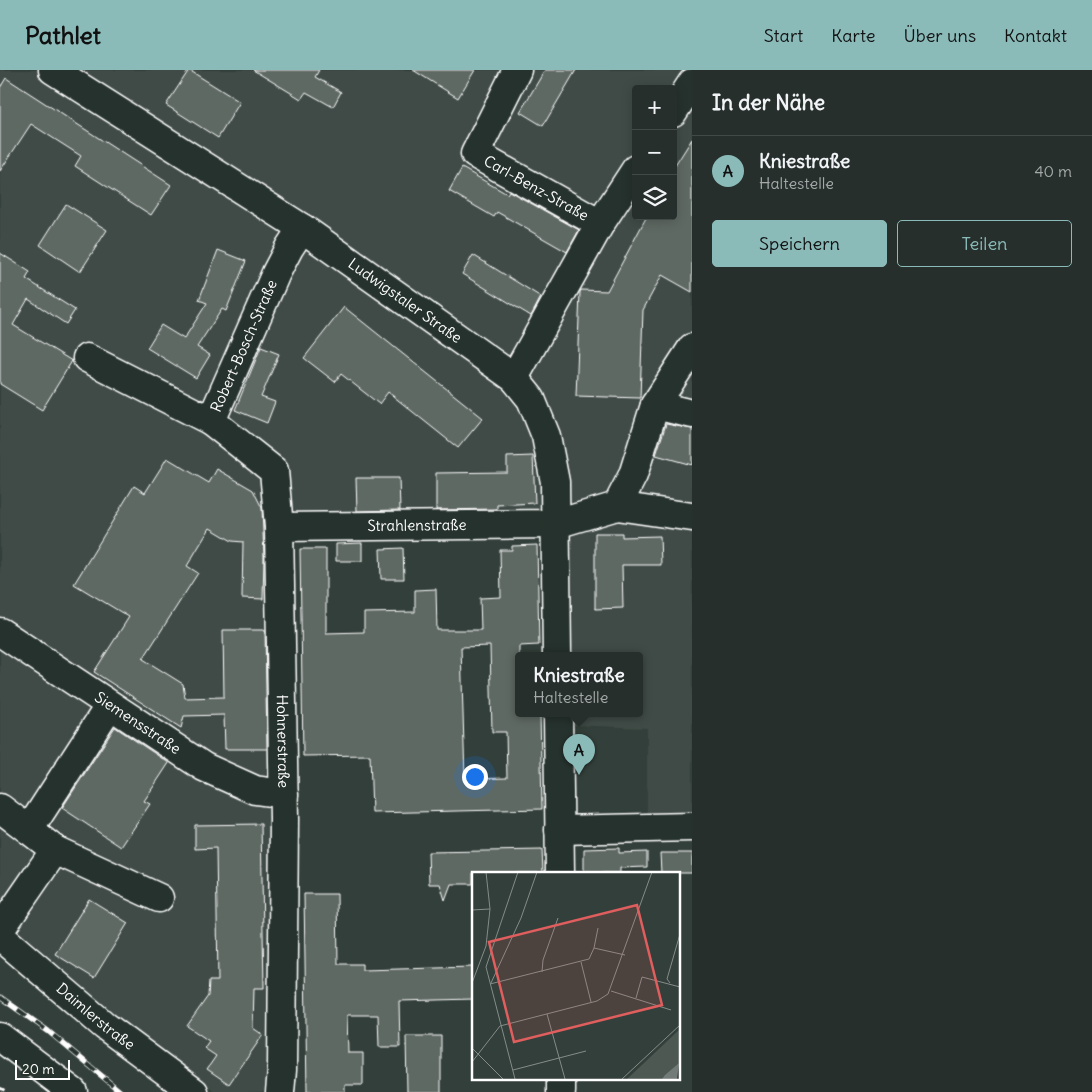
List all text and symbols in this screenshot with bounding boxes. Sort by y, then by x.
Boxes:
text: Pathlet [25,20,101,50]
text: Start [764,24,803,47]
text: Karte [831,24,876,47]
text: Über uns [904,24,976,47]
text: Kontakt [1004,24,1067,47]
map controls [632,85,677,220]
button: + [632,85,677,130]
text: In der Nähe [712,89,825,116]
button: − [632,130,677,175]
text: Kniestraße [759,149,850,173]
street label: Carl-Benz-Straße [481,151,592,225]
text: A [723,161,733,181]
text: 40 m [1034,161,1072,181]
text: Haltestelle [759,173,834,193]
button: layers [632,175,677,220]
button: Speichern [712,220,887,267]
button: Teilen [897,220,1072,267]
street label: Ludwigstaler Straße [345,254,466,347]
street label: Robert-Bosch-Straße [206,277,281,415]
street label: Strahlenstraße [367,515,467,535]
popup [515,652,643,717]
text: Kniestraße [533,663,625,687]
street label: Siemensstraße [91,687,185,758]
text: Haltestelle [533,687,608,707]
street label: Hohnerstraße [273,694,293,788]
pin: A [563,734,595,775]
your location [462,764,488,790]
inset map [472,872,680,1080]
street label: Daimlerstraße [53,979,139,1054]
scale bar [15,1057,70,1080]
text: 20 m [22,1060,55,1078]

